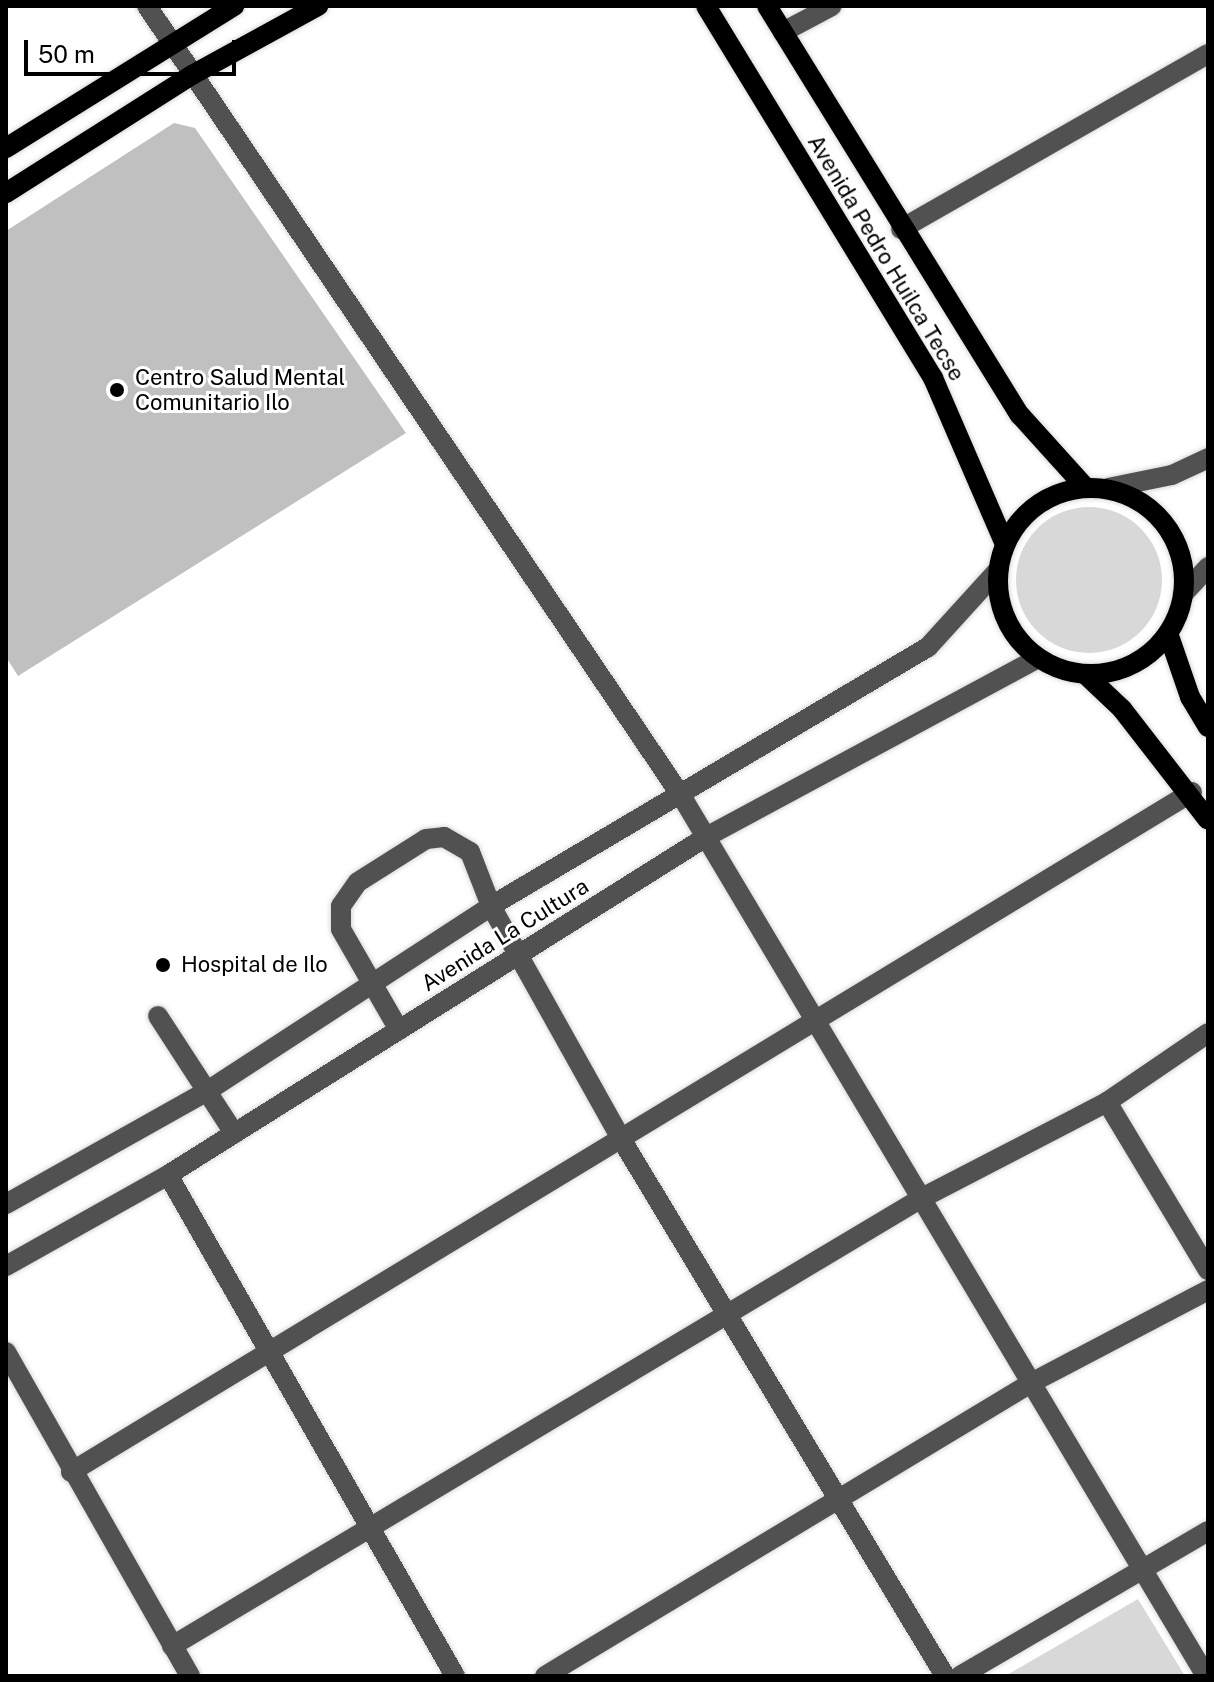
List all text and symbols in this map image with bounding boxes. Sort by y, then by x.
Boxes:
scale bar [28,24,240,74]
text: 50 m [38,40,95,68]
street label: Avenida Pedro Huilca Tecse [802,130,970,386]
place label: Centro Salud Mental Comunitario Ilo [135,364,345,416]
marker: Centro Salud Mental Comunitario Ilo [106,379,128,401]
street label: Avenida La Cultura [417,873,593,997]
place label: Hospital de Ilo [181,952,328,978]
marker: Hospital de Ilo [152,954,174,976]

